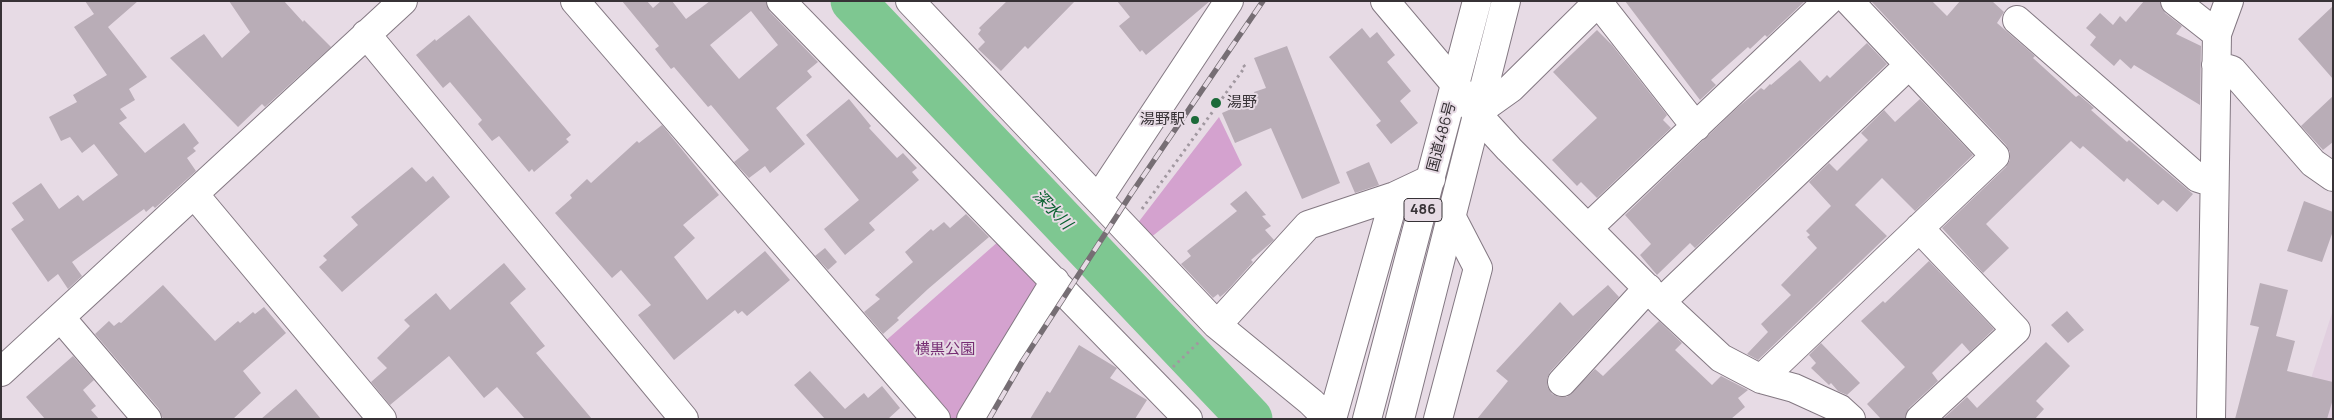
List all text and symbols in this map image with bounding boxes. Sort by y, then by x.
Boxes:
place label: 湯野 [1227,94,1257,112]
marker: 湯野 [1209,96,1223,110]
street label: 国道486号 [1424,100,1460,174]
place label: 湯野駅 [1140,111,1185,129]
marker: 湯野駅 [1189,114,1201,126]
water label: 深水川 [1028,186,1076,234]
road number: 486 [1404,198,1442,222]
park label: 横黒公園 [915,341,975,359]

